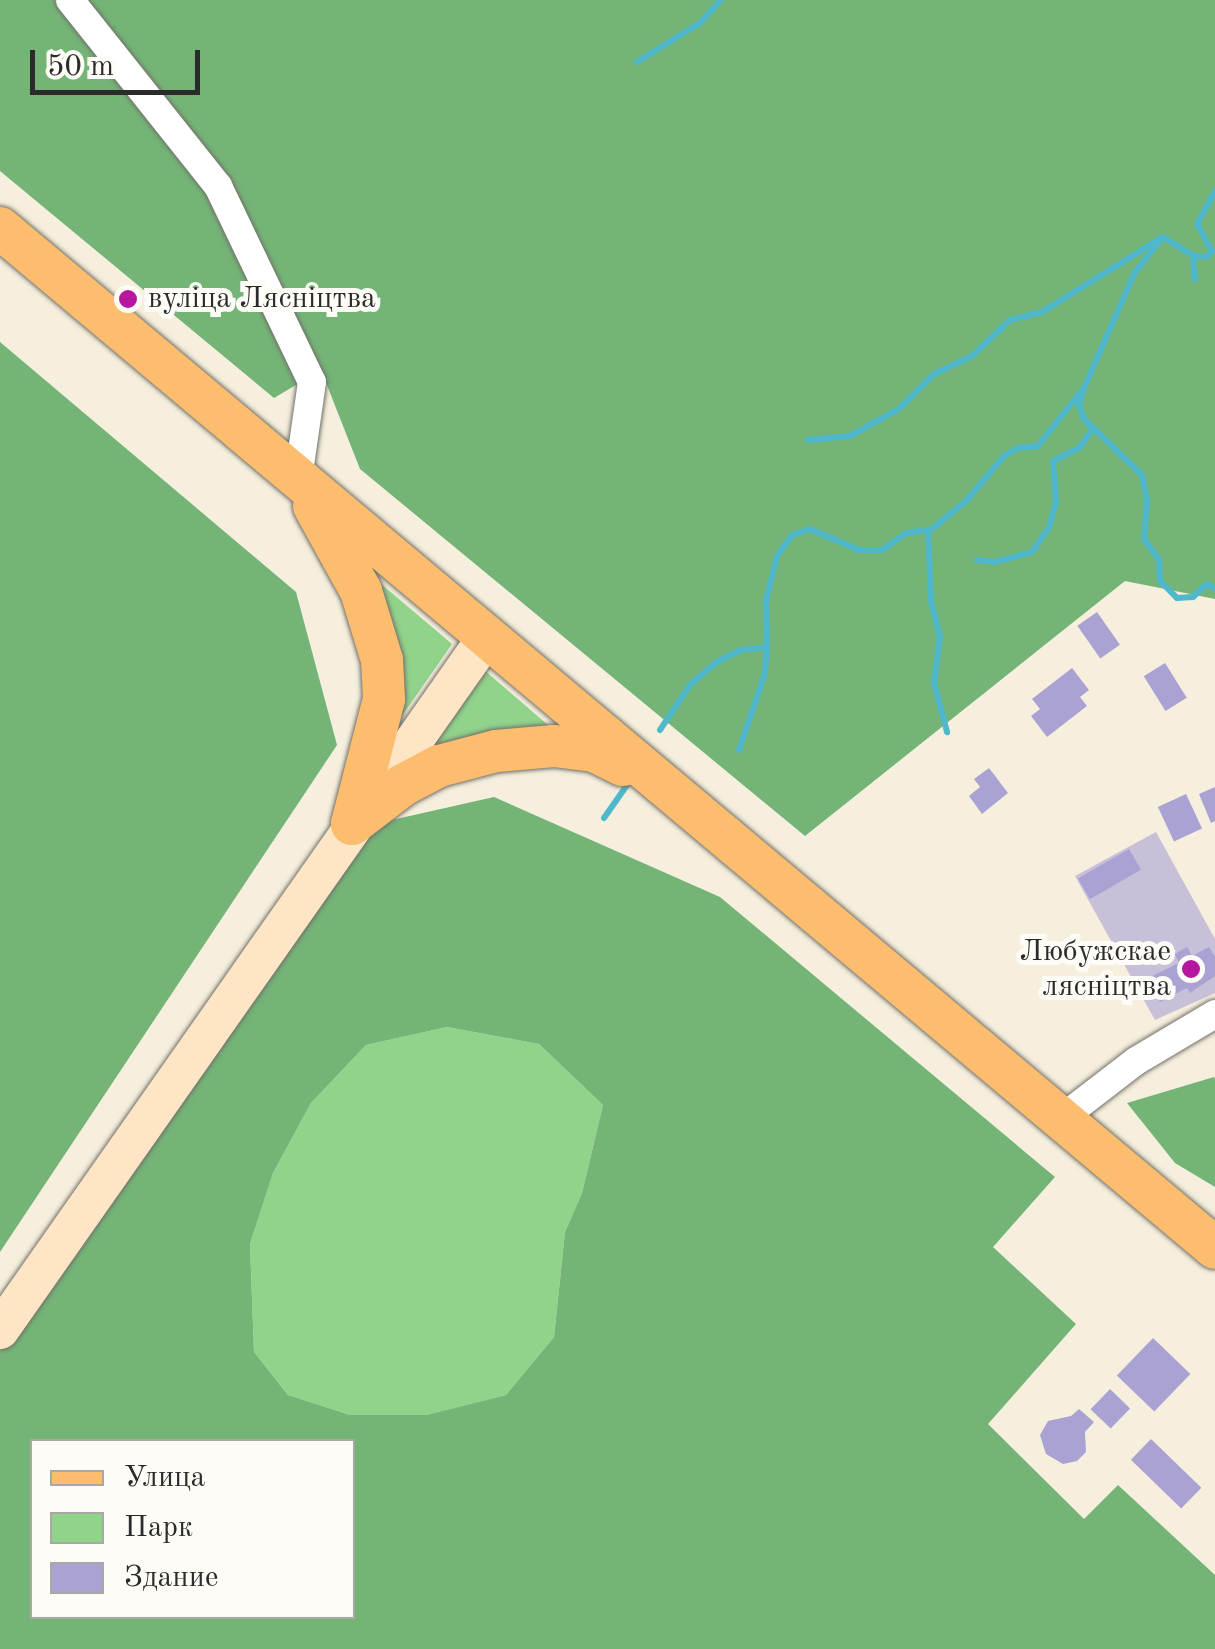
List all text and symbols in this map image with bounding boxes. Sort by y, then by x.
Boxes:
scale bar [35,30,205,92]
text: 50 m [47,52,114,82]
place label: вуліца Лясніцтва [148,281,376,317]
marker: вуліца Лясніцтва [117,288,139,310]
place label: Любужскае лясніцтва [1020,934,1171,1004]
marker: Любужскае лясніцтва [1180,958,1202,980]
legend [30,1439,355,1619]
text: Улица [124,1463,205,1493]
text: Парк [124,1513,193,1543]
text: Здание [124,1563,219,1593]

